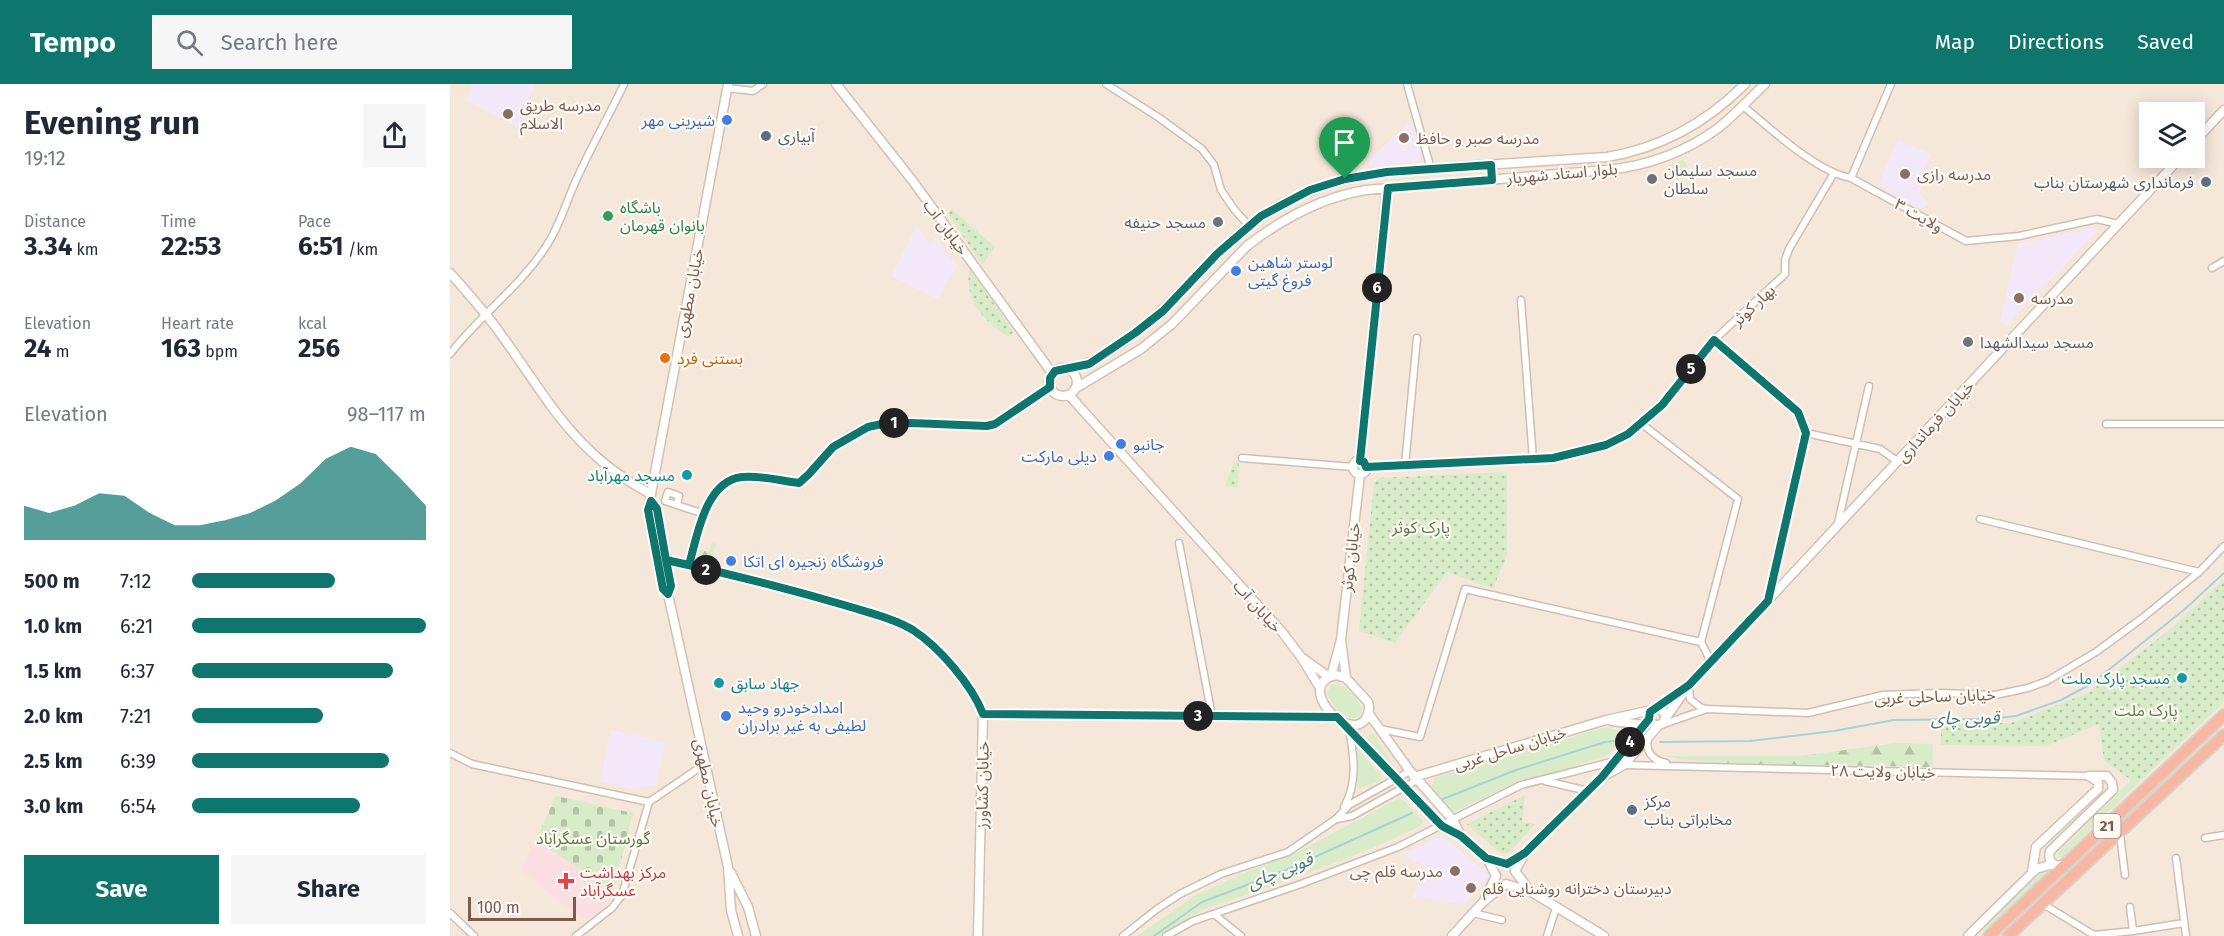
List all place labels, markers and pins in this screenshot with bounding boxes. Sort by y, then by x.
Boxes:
place label: مدرسه طریق الاسلام [520,96,601,136]
marker: مدرسه طریق الاسلام [501,107,515,121]
place label: شیرینی مهر [640,111,715,130]
marker: شیرینی مهر [720,113,734,127]
pin [1319,117,1370,179]
place label: آبیاری [778,127,816,146]
marker: آبیاری [759,129,773,143]
place label: مدرسه صبر و حافظ [1416,129,1539,148]
marker: مدرسه صبر و حافظ [1397,131,1411,145]
place label: مسجد سلیمان سلطان [1664,161,1757,198]
place label: مدرسه رازی [1917,165,1991,184]
marker: مدرسه رازی [1898,167,1912,181]
marker: مسجد سلیمان سلطان [1645,172,1659,186]
place label: فرمانداری شهرستان بناب [2034,173,2194,192]
marker: فرمانداری شهرستان بناب [2199,175,2213,189]
place label: باشگاه بانوان قهرمان [620,198,705,235]
marker: باشگاه بانوان قهرمان [601,209,615,223]
place label: مسجد حنیفه [1124,213,1206,232]
marker: مسجد حنیفه [1211,215,1225,229]
place label: لوستر شاهین فروغ گیتی [1248,253,1333,293]
marker: لوستر شاهین فروغ گیتی [1229,264,1243,278]
pin: 6 [1362,273,1392,303]
place label: مدرسه [2031,289,2074,308]
marker: مدرسه [2012,291,2026,305]
place label: مسجد سیدالشهدا [1980,333,2094,352]
marker: مسجد سیدالشهدا [1961,335,1975,349]
place label: بستنی فرد [677,349,743,368]
marker: بستنی فرد [658,351,672,365]
pin: 5 [1676,354,1706,384]
pin: 1 [879,408,909,438]
place label: جانبو [1133,435,1164,454]
marker: جانبو [1114,437,1128,451]
place label: دیلی مارکت [1021,447,1097,466]
marker: دیلی مارکت [1102,449,1116,463]
place label: مسجد مهرآباد [587,466,675,485]
marker: مسجد مهرآباد [680,468,694,482]
place label: فروشگاه زنجیره ای اتکا [743,552,884,571]
marker: فروشگاه زنجیره ای اتکا [724,554,738,568]
pin: 2 [691,555,721,585]
place label: مسجد پارک ملت [2061,669,2170,689]
marker: مسجد پارک ملت [2175,671,2189,685]
place label: جهاد سابق [731,674,800,694]
marker: جهاد سابق [712,676,726,690]
place label: امدادخودرو وحید لطیفی به غیر برادران [738,698,866,735]
pin: 3 [1183,701,1213,731]
marker: امدادخودرو وحید لطیفی به غیر برادران [719,709,733,723]
pin: 4 [1615,727,1645,757]
place label: مرکز مخابراتی بناب [1643,792,1732,829]
marker: مرکز مخابراتی بناب [1625,803,1639,817]
place label: مدرسه قلم چی [1350,862,1443,884]
place label: مرکز بهداشت عسگرآباد [580,863,666,900]
marker: مدرسه قلم چی [1448,864,1462,878]
marker: مرکز بهداشت عسگرآباد [557,872,575,890]
place label: دبیرستان دخترانه روشنایی قلم [1483,879,1672,901]
marker: دبیرستان دخترانه روشنایی قلم [1464,881,1478,895]

